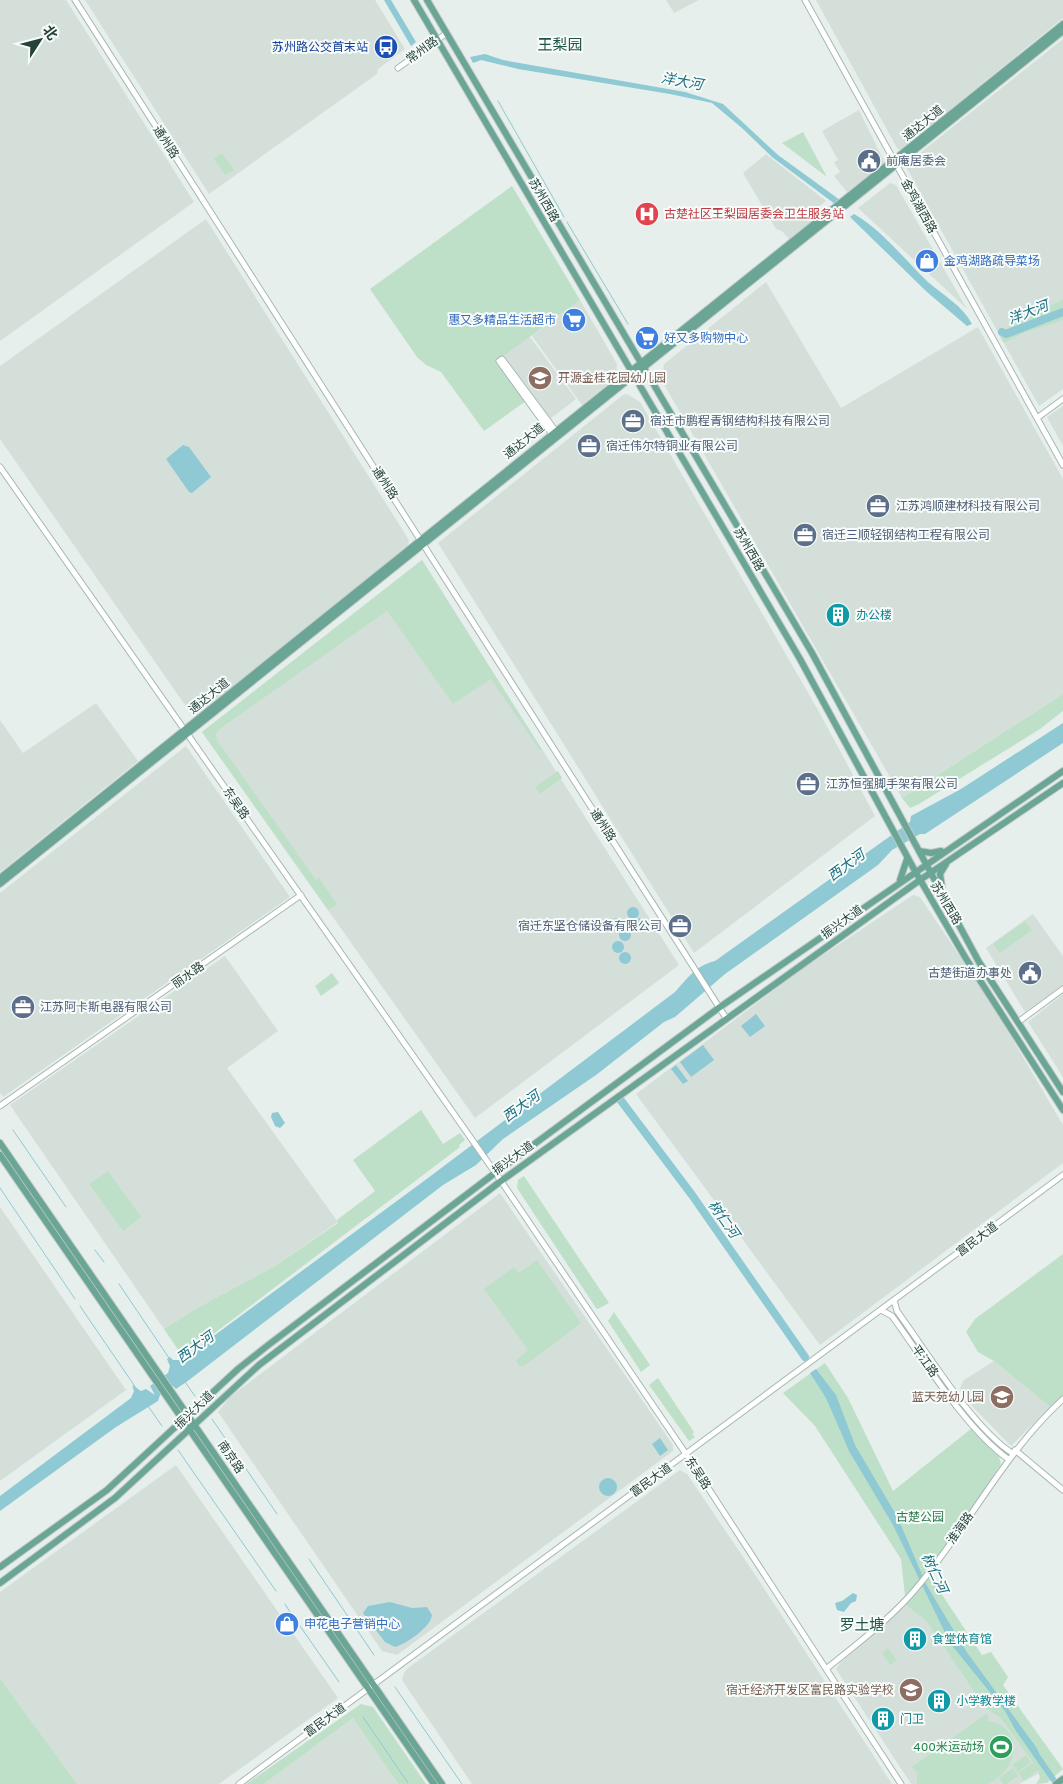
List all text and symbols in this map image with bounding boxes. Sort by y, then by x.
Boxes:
north arrow [15,15,65,65]
text: 北 [38,23,60,44]
bus stop icon: 苏州路公交首末站 [373,34,399,60]
street label: 常州路 [403,34,442,68]
district label: 王梨园 [537,37,583,56]
place label: 苏州路公交首末站 [272,40,368,56]
water label: 洋大河 [660,70,707,95]
street label: 通达大道 [900,102,947,145]
street label: 通州路 [149,123,182,162]
public building icon: 前庵居委会 [856,148,882,174]
place label: 前庵居委会 [886,154,946,170]
street label: 苏州西路 [524,176,562,225]
street label: 金鸡湖西路 [897,176,940,237]
hospital icon: 古楚社区王梨园居委会卫生服务站 [634,201,660,227]
place label: 古楚社区王梨园居委会卫生服务站 [664,207,844,223]
shop icon: 金鸡湖路疏导菜场 [914,248,940,274]
place label: 金鸡湖路疏导菜场 [944,254,1040,270]
water label: 洋大河 [1006,297,1054,329]
supermarket icon: 惠又多精品生活超市 [561,307,587,333]
place label: 惠又多精品生活超市 [448,313,556,329]
supermarket icon: 好又多购物中心 [634,325,660,351]
place label: 好又多购物中心 [664,331,748,347]
school or university icon: 开源金桂花园幼儿园 [527,365,553,391]
place label: 开源金桂花园幼儿园 [558,371,666,387]
office icon: 宿迁市鹏程青钢结构科技有限公司 [620,408,646,434]
place label: 宿迁市鹏程青钢结构科技有限公司 [650,414,830,430]
street label: 通达大道 [501,420,548,463]
office icon: 宿迁伟尔特铜业有限公司 [576,433,602,459]
place label: 宿迁伟尔特铜业有限公司 [606,439,738,455]
street label: 通州路 [368,464,401,503]
office icon: 江苏鸿顺建材科技有限公司 [865,493,891,519]
place label: 江苏鸿顺建材科技有限公司 [896,499,1040,515]
office icon: 宿迁三顺轻钢结构工程有限公司 [792,522,818,548]
street label: 苏州西路 [729,525,767,574]
place label: 宿迁三顺轻钢结构工程有限公司 [822,528,990,544]
building icon: 办公楼 [825,602,851,628]
place label: 办公楼 [856,608,892,624]
street label: 通达大道 [186,675,233,718]
office icon: 江苏恒强脚手架有限公司 [795,771,821,797]
place label: 江苏恒强脚手架有限公司 [826,777,958,793]
street label: 东吴路 [218,784,252,823]
street label: 通州路 [586,806,619,845]
water label: 西大河 [825,845,871,885]
street label: 苏州西路 [926,879,964,928]
street label: 振兴大道 [818,902,867,943]
office icon: 宿迁东坚仓储设备有限公司 [667,913,693,939]
place label: 宿迁东坚仓储设备有限公司 [518,919,662,935]
street label: 丽水路 [169,959,208,993]
public building icon: 古楚街道办事处 [1017,960,1043,986]
place label: 古楚街道办事处 [928,966,1012,982]
office icon: 江苏阿卡斯电器有限公司 [10,994,36,1020]
place label: 江苏阿卡斯电器有限公司 [40,1000,172,1016]
water label: 西大河 [500,1086,546,1126]
street label: 振兴大道 [489,1138,538,1179]
water label: 树仁河 [704,1198,743,1244]
street label: 富民大道 [954,1219,1002,1261]
water label: 西大河 [174,1327,220,1367]
street label: 平江路 [907,1342,941,1381]
school or university icon: 蓝天苑幼儿园 [989,1384,1015,1410]
street label: 振兴大道 [172,1388,218,1433]
place label: 蓝天苑幼儿园 [912,1390,984,1406]
street label: 南京路 [213,1438,247,1477]
street label: 东吴路 [681,1454,714,1493]
street label: 富民大道 [627,1460,676,1501]
street label: 淮海路 [944,1509,978,1548]
park label: 古楚公园 [896,1510,944,1526]
water label: 树仁河 [917,1551,951,1599]
shop icon: 申花电子营销中心 [274,1611,300,1637]
district label: 罗土塘 [839,1616,885,1636]
place label: 申花电子营销中心 [304,1617,400,1633]
building icon: 食堂体育馆 [902,1626,928,1652]
place label: 食堂体育馆 [932,1632,992,1648]
school or university icon: 宿迁经济开发区富民路实验学校 [898,1677,924,1703]
place label: 宿迁经济开发区富民路实验学校 [726,1683,894,1699]
building icon: 小学教学楼 [926,1688,952,1714]
place label: 小学教学楼 [956,1694,1016,1710]
street label: 富民大道 [301,1700,350,1741]
building icon: 门卫 [870,1706,896,1732]
place label: 门卫 [900,1712,924,1728]
sports icon: 400米运动场 [988,1734,1014,1760]
place label: 400米运动场 [913,1740,984,1756]

